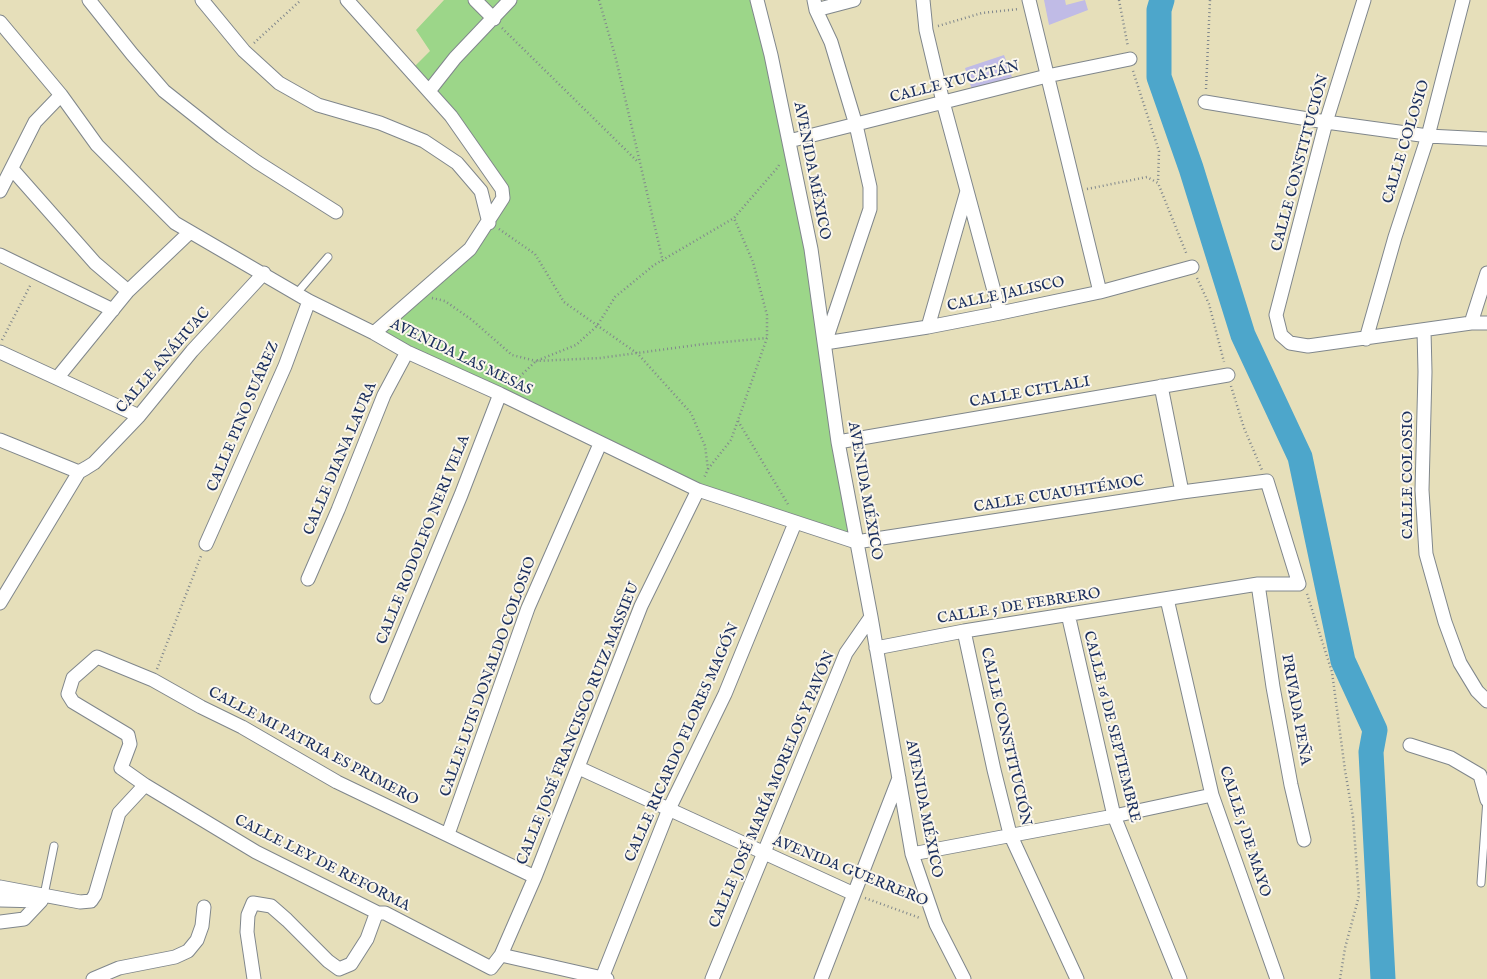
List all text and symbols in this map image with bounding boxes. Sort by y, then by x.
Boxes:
street label: CALLE YUCATÁN [888,58,1022,108]
street label: CALLE CONSTITUCIÓN [1269,73,1333,253]
street label: CALLE COLOSIO [1380,78,1434,206]
street label: AVENIDA MÉXICO [789,100,833,242]
street label: CALLE JALISCO [946,274,1066,316]
street label: CALLE ANÁHUAC [113,304,215,418]
street label: AVENIDA LAS MESAS [387,316,535,400]
street label: CALLE PINO SUÁREZ [204,339,284,495]
street label: CALLE CITLALI [968,374,1092,412]
street label: CALLE DIANA LAURA [301,380,381,538]
street label: CALLE COLOSIO [1400,411,1418,539]
street label: AVENIDA MÉXICO [843,420,885,562]
street label: CALLE RODOLFO NERI VELA [374,432,474,648]
street label: CALLE CUAUHTÉMOC [973,473,1145,517]
street label: CALLE LUIS DONALDO COLOSIO [437,555,541,799]
street label: CALLE JOSÉ FRANCISCO RUIZ MASSIEU [514,580,644,868]
street label: CALLE 5 DE FEBRERO [936,585,1102,629]
street label: CALLE RICARDO FLORES MAGÓN [622,621,744,865]
street label: CALLE 16 DE SEPTIEMBRE [1078,629,1144,825]
street label: CALLE CONSTITUCIÓN [976,646,1034,828]
street label: CALLE JOSÉ MARÍA MORELOS Y PAVÓN [706,649,840,931]
street label: PRIVADA PEÑA [1276,653,1314,767]
street label: CALLE MI PATRIA ES PRIMERO [205,684,421,810]
street label: AVENIDA MÉXICO [901,738,945,880]
street label: CALLE 5 DE MAYO [1214,764,1274,900]
street label: CALLE LEY DE REFORMA [231,812,413,916]
street label: AVENIDA GUERRERO [770,833,930,911]

